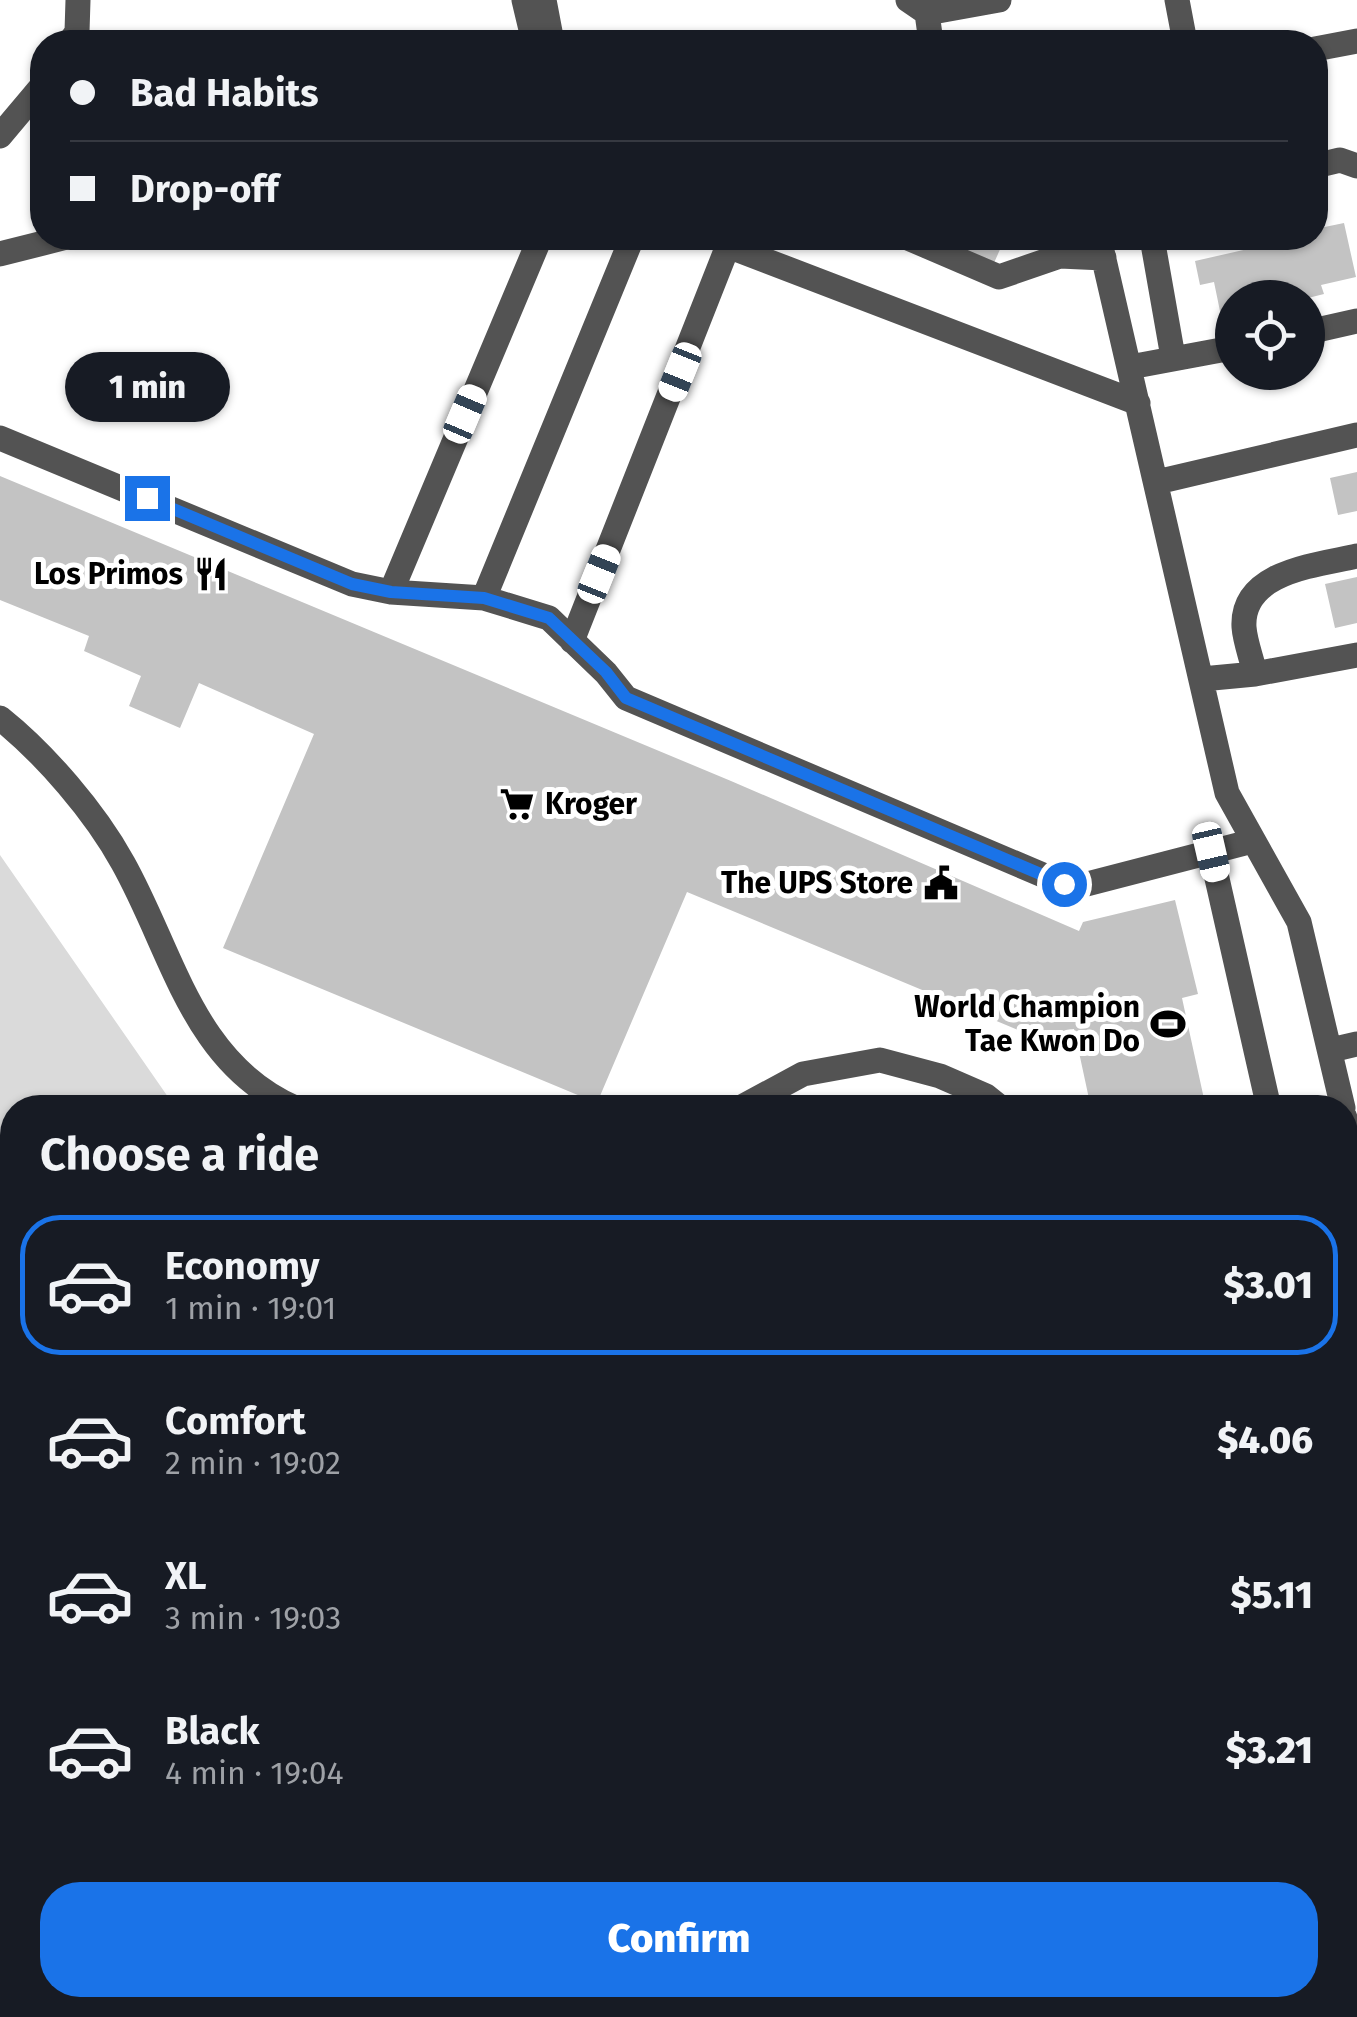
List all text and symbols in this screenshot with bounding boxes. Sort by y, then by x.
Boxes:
text: Bad Habits [130,70,319,116]
text: Drop-off [130,166,278,212]
map controls [1215,280,1325,390]
button: locate [1215,280,1325,390]
car [655,339,705,405]
callout: 1 min [64,353,230,423]
text: 1 min [109,368,186,406]
car [439,381,491,447]
route end [125,476,170,521]
car [574,541,624,607]
restaurant icon: Los Primos [192,555,230,593]
place label: Los Primos [34,556,183,592]
supermarket icon: Kroger [498,785,536,823]
place label: Kroger [545,786,638,822]
car [1190,819,1232,885]
route start [1042,862,1087,907]
public building icon: The UPS Store [922,864,960,902]
place label: The UPS Store [721,865,913,901]
place label: World Champion Tae Kwon Do [914,989,1140,1059]
sports icon: World Champion Tae Kwon Do [1149,1005,1187,1043]
text: Choose a ride [40,1128,319,1182]
icon: car [45,1240,135,1330]
text: Economy [165,1243,320,1289]
text: $3.01 [1224,1262,1313,1308]
text: 1 min · 19:01 [165,1289,336,1327]
icon: car [45,1395,135,1485]
text: Comfort [165,1398,306,1444]
text: $4.06 [1217,1417,1313,1463]
text: 2 min · 19:02 [165,1444,341,1482]
icon: car [45,1550,135,1640]
text: XL [165,1553,207,1599]
text: $5.11 [1231,1572,1313,1618]
text: 3 min · 19:03 [165,1599,341,1637]
icon: car [45,1705,135,1795]
text: Black [165,1708,260,1754]
text: $3.21 [1226,1727,1313,1773]
text: 4 min · 19:04 [165,1754,344,1792]
button: Confirm [40,1882,1318,1997]

